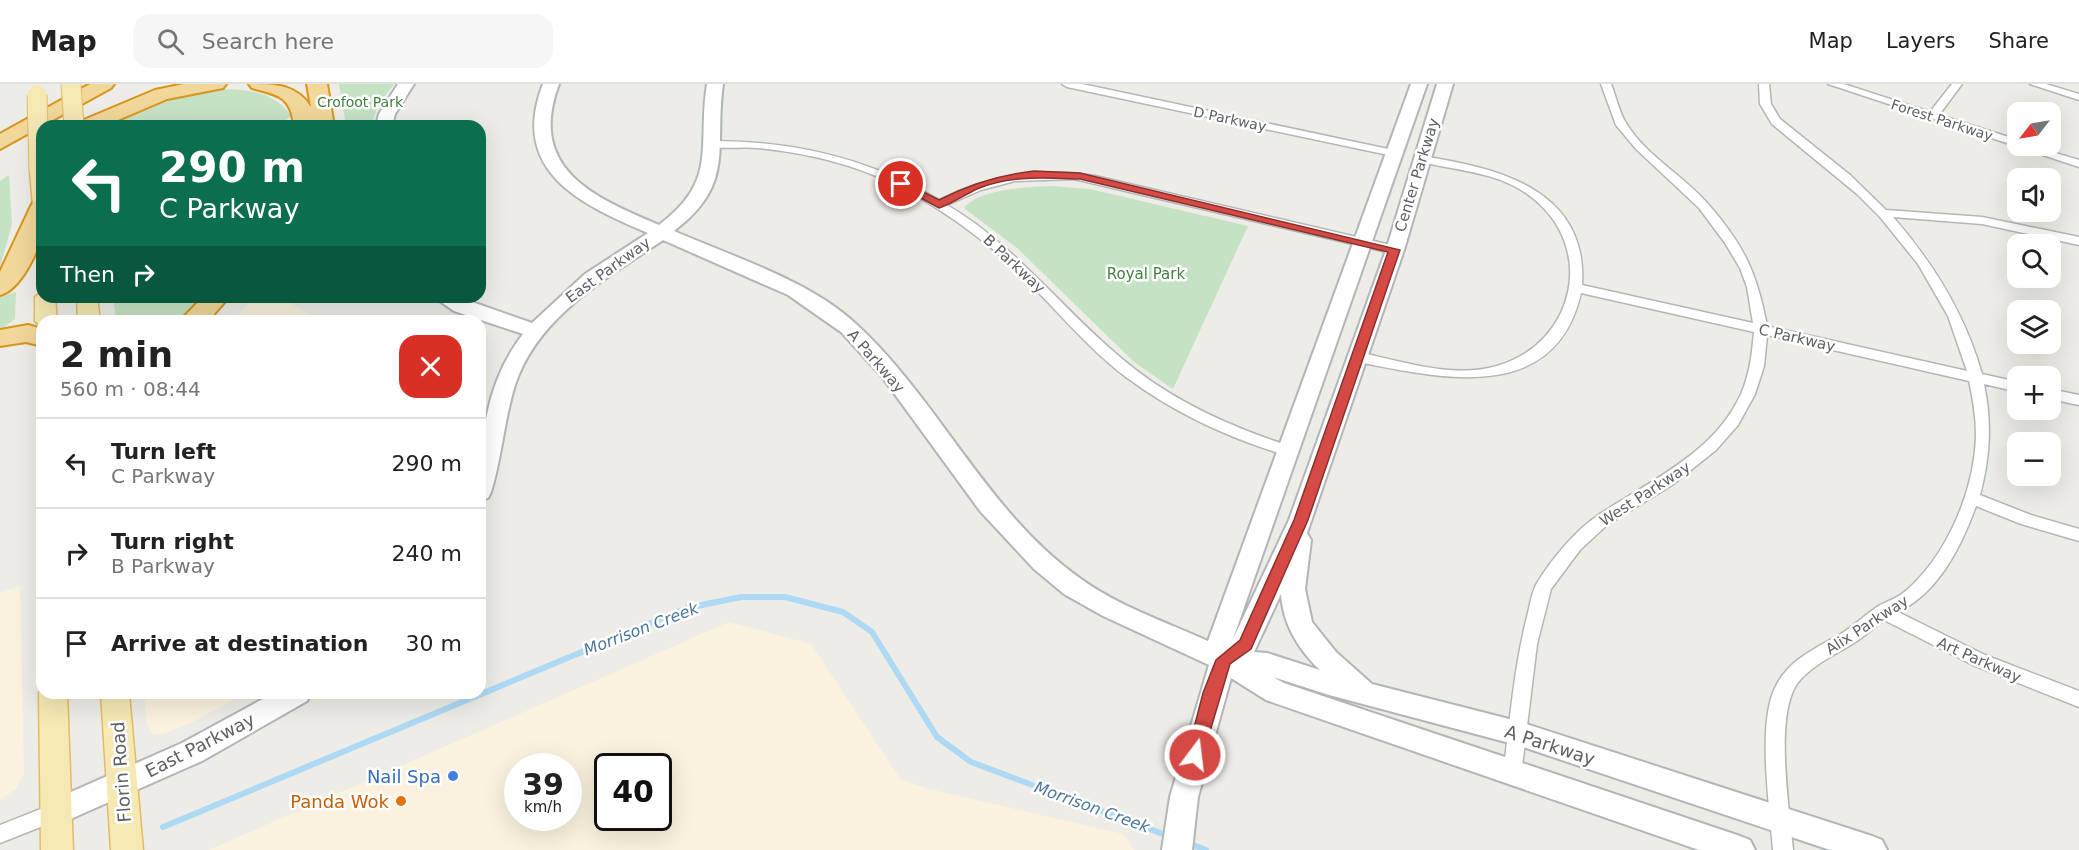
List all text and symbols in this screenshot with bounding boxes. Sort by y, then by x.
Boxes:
search box [133,14,553,68]
text: Map [30,25,97,58]
icon: search [154,25,187,58]
text: Search here [202,29,334,54]
text: Map [1809,29,1853,53]
text: Layers [1886,29,1955,53]
text: Share [1988,29,2049,53]
park label: Crofoot Park [317,94,404,110]
street label: Forest Parkway [1889,96,1995,144]
north arrow [2007,102,2061,156]
map controls [2007,102,2061,486]
street label: D Parkway [1192,104,1268,134]
street label: Center Parkway [1391,116,1443,234]
text: 290 m [159,143,305,192]
icon: left [60,144,138,222]
pin [875,158,926,209]
icon: arrive [884,167,917,200]
button: sound [2007,168,2061,222]
text: C Parkway [159,193,299,224]
street label: B Parkway [979,231,1049,297]
street label: East Parkway [562,233,654,307]
button: search [2007,234,2061,288]
icon: right [127,258,160,291]
text: Then [60,262,115,287]
park label: Royal Park [1107,265,1185,283]
button: layers [2007,300,2061,354]
street label: C Parkway [1757,320,1837,356]
street label: A Parkway [844,326,908,396]
text: 2 min [60,334,173,375]
button: close [399,335,462,398]
button: + [2007,366,2061,420]
text: 560 m · 08:44 [60,377,201,401]
button: − [2007,432,2061,486]
text: Turn left [111,439,216,464]
icon: left [60,447,93,480]
text: 290 m [392,451,462,476]
street label: West Parkway [1596,458,1694,530]
text: C Parkway [111,464,215,488]
text: Turn right [111,529,234,554]
icon: right [60,537,93,570]
text: 240 m [392,541,462,566]
text: B Parkway [111,554,215,578]
street label: Alix Parkway [1822,592,1912,658]
water label: Morrison Creek [581,598,702,660]
icon: arrive [60,627,93,660]
text: Arrive at destination [111,631,368,656]
text: 30 m [406,631,462,656]
street label: Art Parkway [1934,634,2024,687]
street label: East Parkway [142,708,258,782]
street label: Florin Road [107,721,135,823]
street label: A Parkway [1502,721,1598,770]
position arrow [1163,723,1227,787]
speed limit sign: 40 [594,753,672,831]
place label: Nail Spa [367,766,441,787]
text: 39 [522,767,564,802]
marker: Nail Spa [446,769,460,783]
water label: Morrison Creek [1032,777,1153,837]
place label: Panda Wok [290,791,390,812]
marker: Panda Wok [394,794,408,808]
text: km/h [524,798,562,816]

